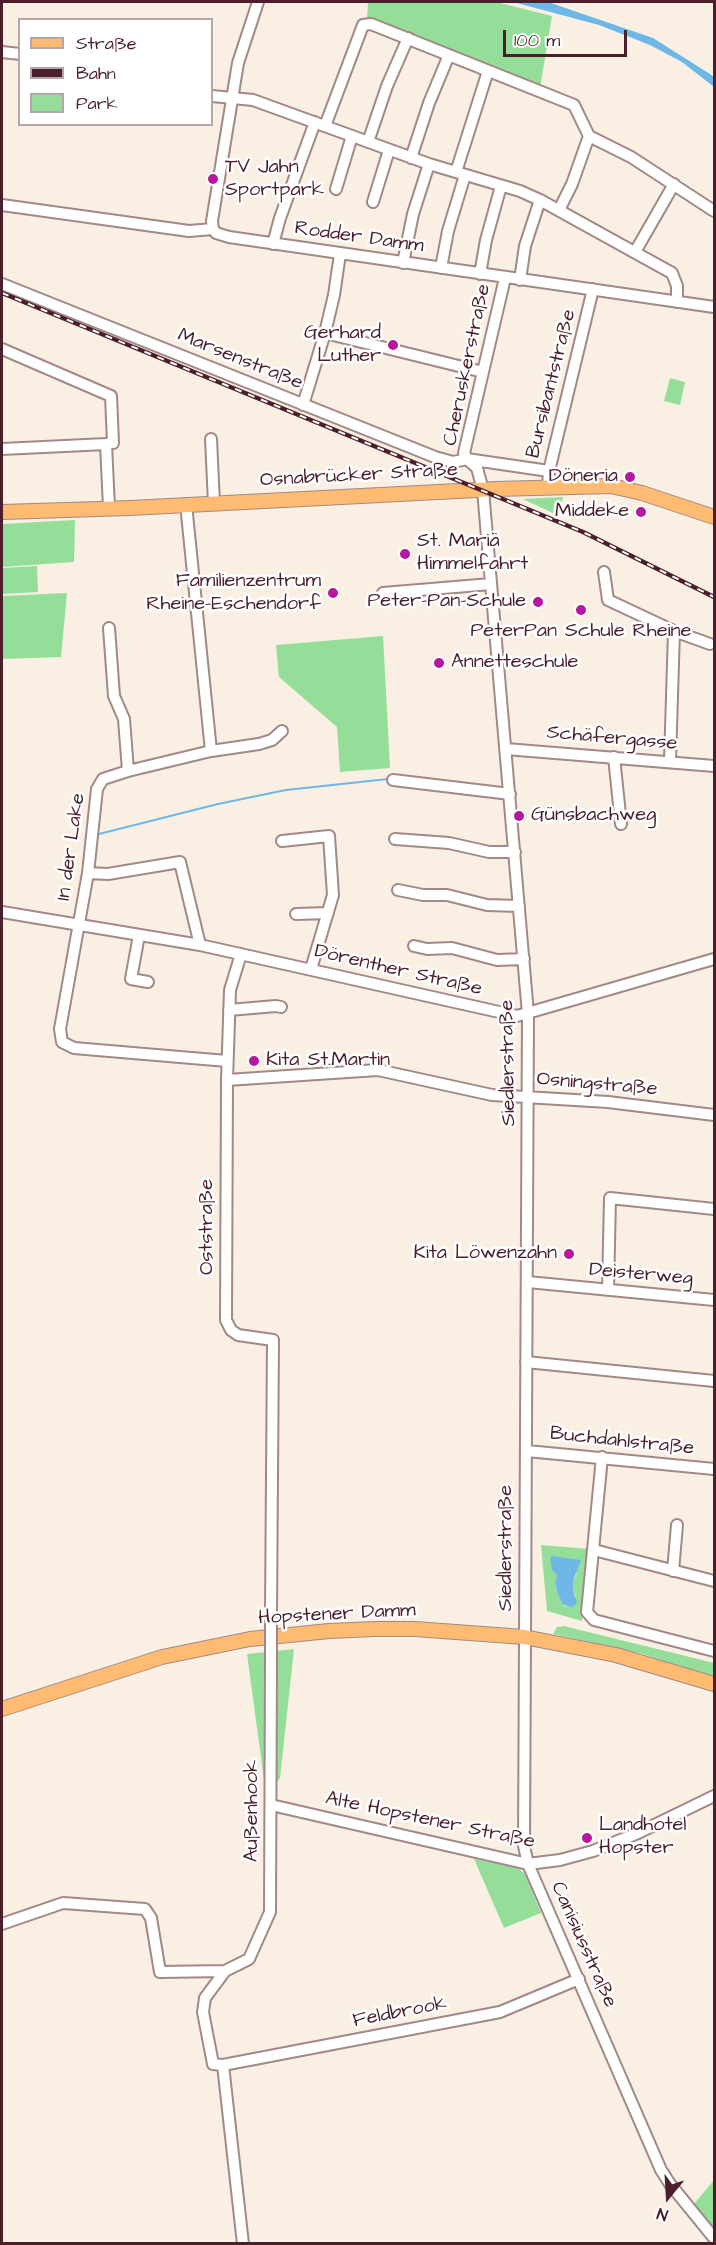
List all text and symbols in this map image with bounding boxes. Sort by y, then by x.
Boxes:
legend [18,18,213,126]
scale bar [506,18,630,56]
text: 100 m [514,28,560,53]
text: Straße [76,31,136,56]
text: Bahn [76,61,116,86]
text: Park [76,91,118,116]
place label: TV Jahn Sportpark [225,156,324,203]
marker: TV Jahn Sportpark [206,172,220,186]
street label: Rodder Damm [293,217,425,259]
street label: Cheruskerstraße [439,282,497,448]
street label: Bursibantstraße [522,307,582,461]
place label: Gerhard Luther [304,322,381,369]
street label: Marsenstraße [174,324,306,396]
marker: Gerhard Luther [386,338,400,352]
street label: Osnabrücker Straße [259,459,459,493]
place label: Döneria [549,465,618,489]
marker: Döneria [623,470,637,484]
place label: Middeke [555,500,629,524]
marker: Middeke [634,505,648,519]
place label: St. Mariä Himmelfahrt [417,530,528,577]
marker: St. Mariä Himmelfahrt [398,547,412,561]
place label: Familienzentrum Rheine-Eschendorf [146,570,321,617]
marker: Familienzentrum Rheine-Eschendorf [326,586,340,600]
place label: Peter-Pan-Schule [368,590,526,614]
marker: Peter-Pan-Schule [531,595,545,609]
marker: PeterPan Schule Rheine [574,603,588,617]
place label: PeterPan Schule Rheine [471,620,691,644]
place label: Annetteschule [451,651,578,675]
marker: Annetteschule [432,656,446,670]
street label: Schäfergasse [546,721,678,757]
street label: In der Lake [53,792,91,902]
place label: Günsbachweg [531,804,656,828]
marker: Günsbachweg [512,809,526,823]
street label: Dörenther Straße [312,940,484,1002]
street label: Siedlerstraße [496,1000,522,1126]
place label: Kita St.Martin [266,1049,390,1073]
marker: Kita St.Martin [247,1054,261,1068]
street label: Osningstraße [536,1068,658,1102]
street label: Oststraße [196,1179,220,1275]
place label: Kita Löwenzahn [414,1242,557,1266]
marker: Kita Löwenzahn [562,1247,576,1261]
street label: Deisterweg [588,1259,694,1291]
street label: Buchdahlstraße [549,1422,695,1462]
street label: Siedlerstraße [495,1485,519,1611]
street label: Hopstener Damm [258,1599,416,1631]
street label: Außenhook [241,1760,265,1862]
street label: Alte Hopstener Straße [323,1787,537,1855]
place label: Landhotel Hopster [599,1814,686,1861]
marker: Landhotel Hopster [580,1831,594,1845]
street label: Canisiusstraße [545,1878,621,2012]
street label: Feldbrook [351,1992,449,2034]
north arrow [638,2167,698,2227]
text: N [654,2202,671,2226]

